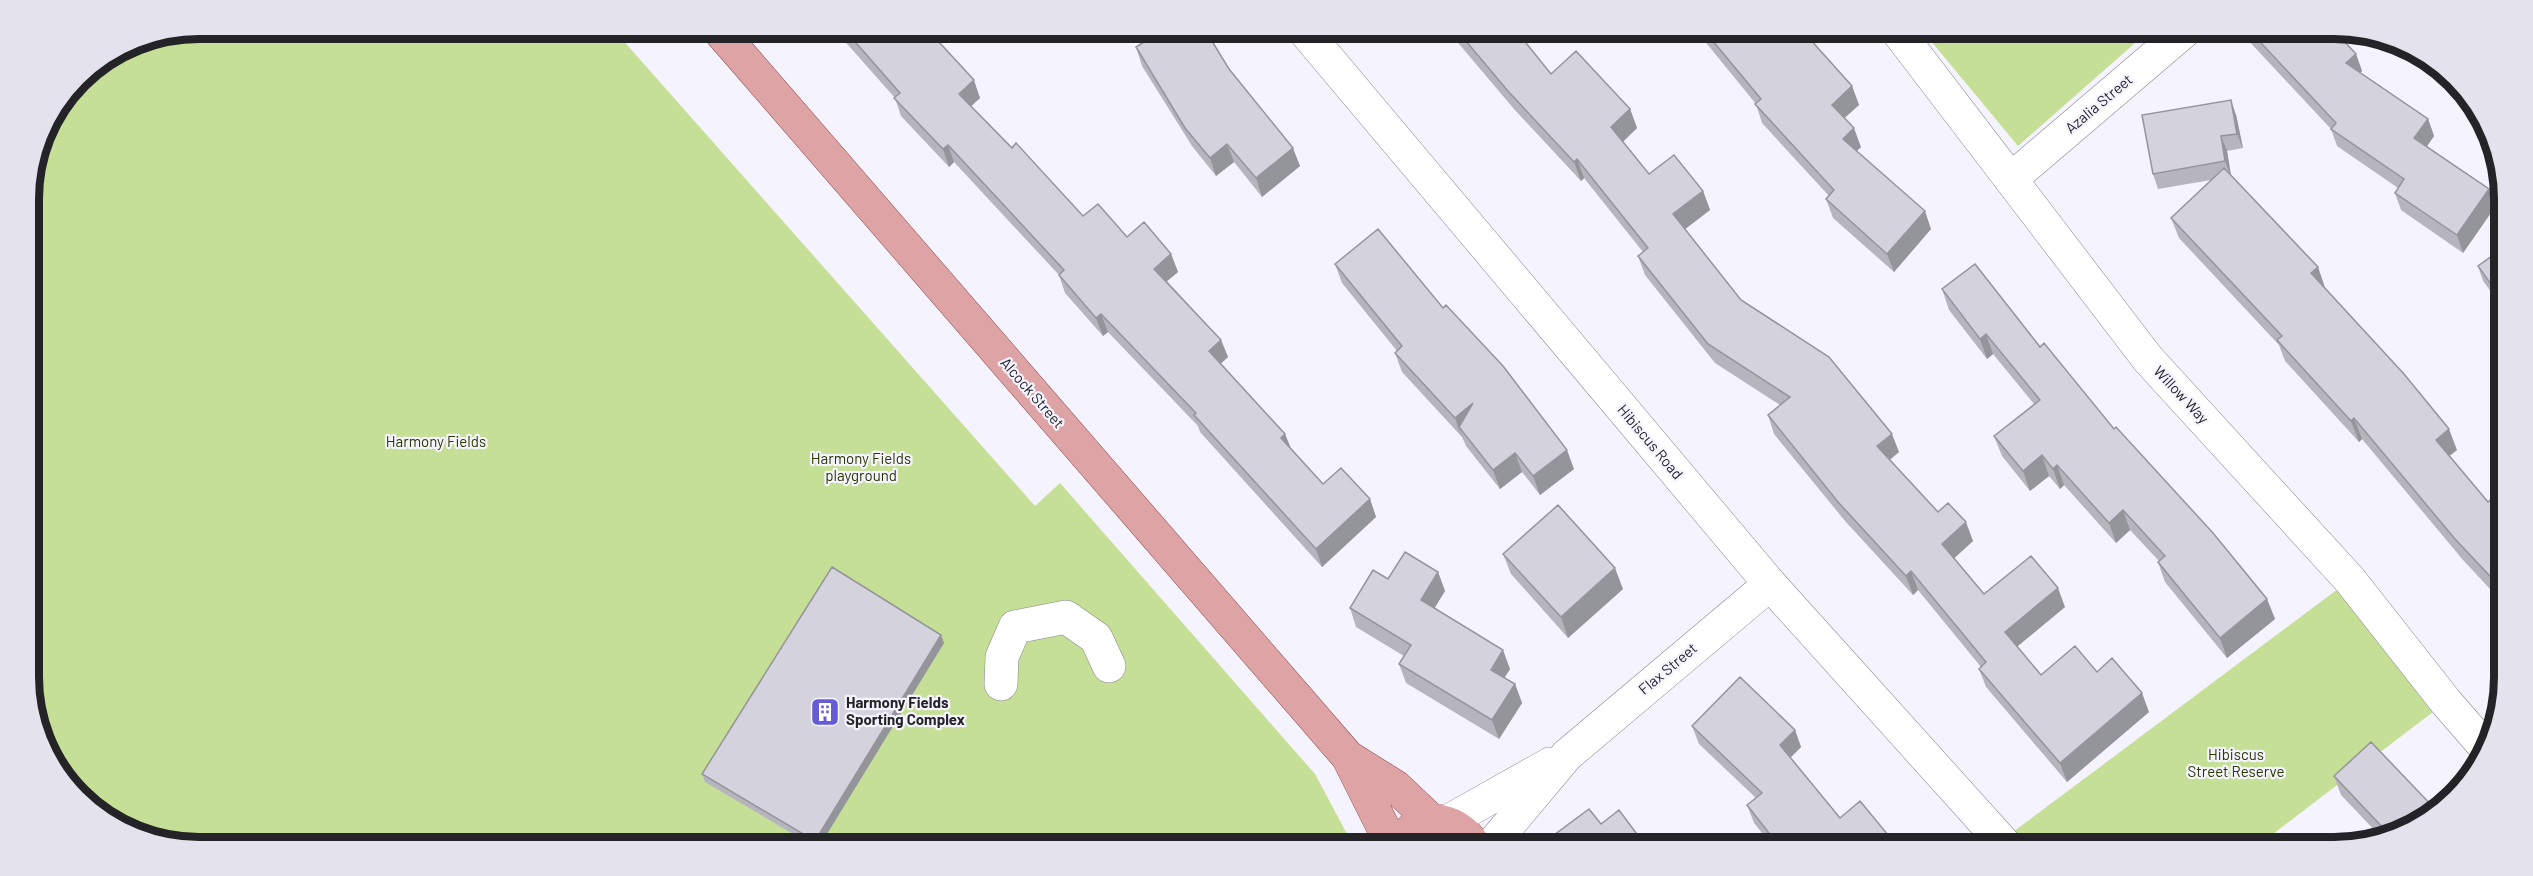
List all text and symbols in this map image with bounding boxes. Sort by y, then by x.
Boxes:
street label: Azalia Street [2061,70,2136,137]
street label: Alcock Street [997,353,1068,431]
street label: Willow Way [2150,362,2213,427]
street label: Hibiscus Road [1614,400,1687,482]
park label: Harmony Fields [386,432,486,450]
park label: Harmony Fields playground [811,449,911,484]
street label: Flax Street [1634,639,1700,698]
place label: Harmony Fields Sporting Complex [846,693,965,728]
building icon: Harmony Fields Sporting Complex [809,696,841,728]
park label: Hibiscus Street Reserve [2188,745,2284,780]

